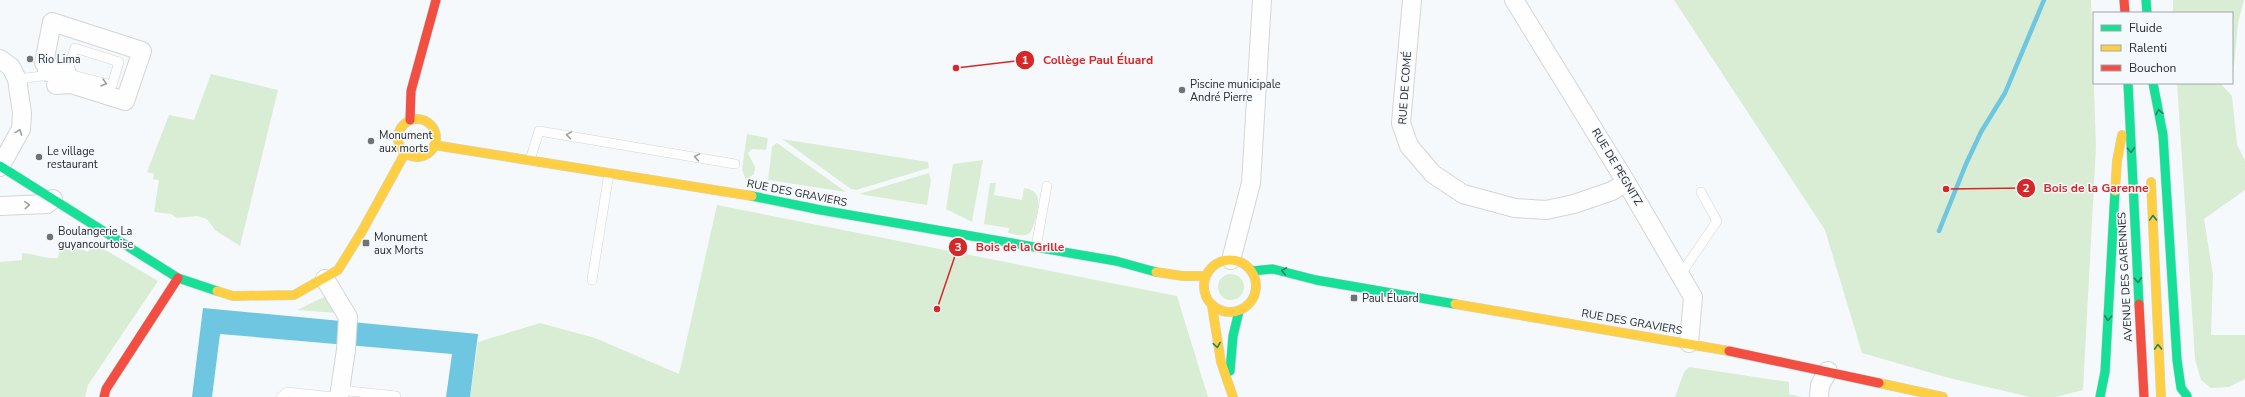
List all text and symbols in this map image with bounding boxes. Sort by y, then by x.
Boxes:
legend [2093,12,2233,84]
text: Fluide [2129,20,2162,36]
text: Ralenti [2129,40,2167,56]
callout: Collège Paul Éluard [1015,48,1161,72]
street label: RUE DE COMÉ [1394,51,1415,125]
place label: Rio Lima [38,52,81,67]
text: 1 [1021,52,1029,68]
text: Collège Paul Éluard [1043,52,1153,68]
marker: Rio Lima [25,54,35,64]
text: Bouchon [2129,60,2176,76]
place label: Piscine municipale André Pierre [1190,77,1281,105]
one-way arrow [101,78,108,87]
marker: Piscine municipale André Pierre [1177,85,1187,95]
one-way arrow [2155,108,2163,115]
street label: RUE DE PEGNITZ [1588,126,1646,209]
one-way arrow [14,128,22,135]
place label: Monument aux morts [379,128,432,156]
one-way arrow [566,131,572,140]
marker: Monument aux morts [366,136,376,146]
place label: Le village restaurant [47,144,98,172]
one-way arrow [2127,147,2136,153]
marker: Le village restaurant [34,152,44,162]
one-way arrow [694,153,700,162]
street label: RUE DES GRAVIERS [745,176,849,210]
callout: Bois de la Garenne [2016,176,2157,200]
text: 2 [2022,180,2030,196]
text: Bois de la Garenne [2044,180,2149,196]
one-way arrow [24,200,30,209]
street label: AVENUE DES GARENNES [2114,211,2136,342]
one-way arrow [2149,215,2157,221]
place label: Boulangerie La guyancourtoise [58,224,133,252]
place label: Monument aux Morts [374,230,427,258]
marker: Boulangerie La guyancourtoise [45,232,55,242]
callout: Bois de la Grille [948,235,1072,259]
marker: Monument aux Morts [361,238,371,248]
text: 3 [954,239,962,255]
text: Bois de la Grille [976,239,1065,255]
one-way arrow [1281,268,1287,276]
one-way arrow [2133,277,2142,283]
place label: Paul Éluard [1362,290,1419,306]
marker: Paul Éluard [1349,293,1359,303]
street label: RUE DES GRAVIERS [1580,306,1684,338]
one-way arrow [2104,315,2112,321]
one-way arrow [1212,341,1221,348]
one-way arrow [2154,344,2163,350]

